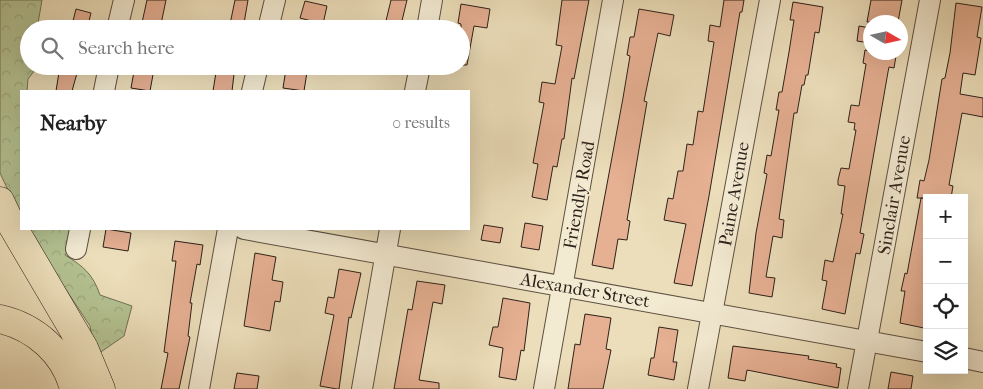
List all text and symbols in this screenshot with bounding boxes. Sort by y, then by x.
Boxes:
north arrow [863,15,908,60]
search box [20,20,470,75]
icon: search [38,34,66,62]
text: Search here [78,37,174,59]
text: Nearby [40,111,106,135]
text: 0 results [392,113,450,132]
street label: Sinclair Avenue [874,134,915,256]
street label: Friendly Road [560,139,599,251]
street label: Paine Avenue [715,140,754,248]
map controls [923,194,968,374]
button: + [923,194,968,239]
button: − [923,239,968,284]
street label: Alexander Street [518,269,652,312]
button: locate [923,284,968,329]
button: layers [923,329,968,374]

